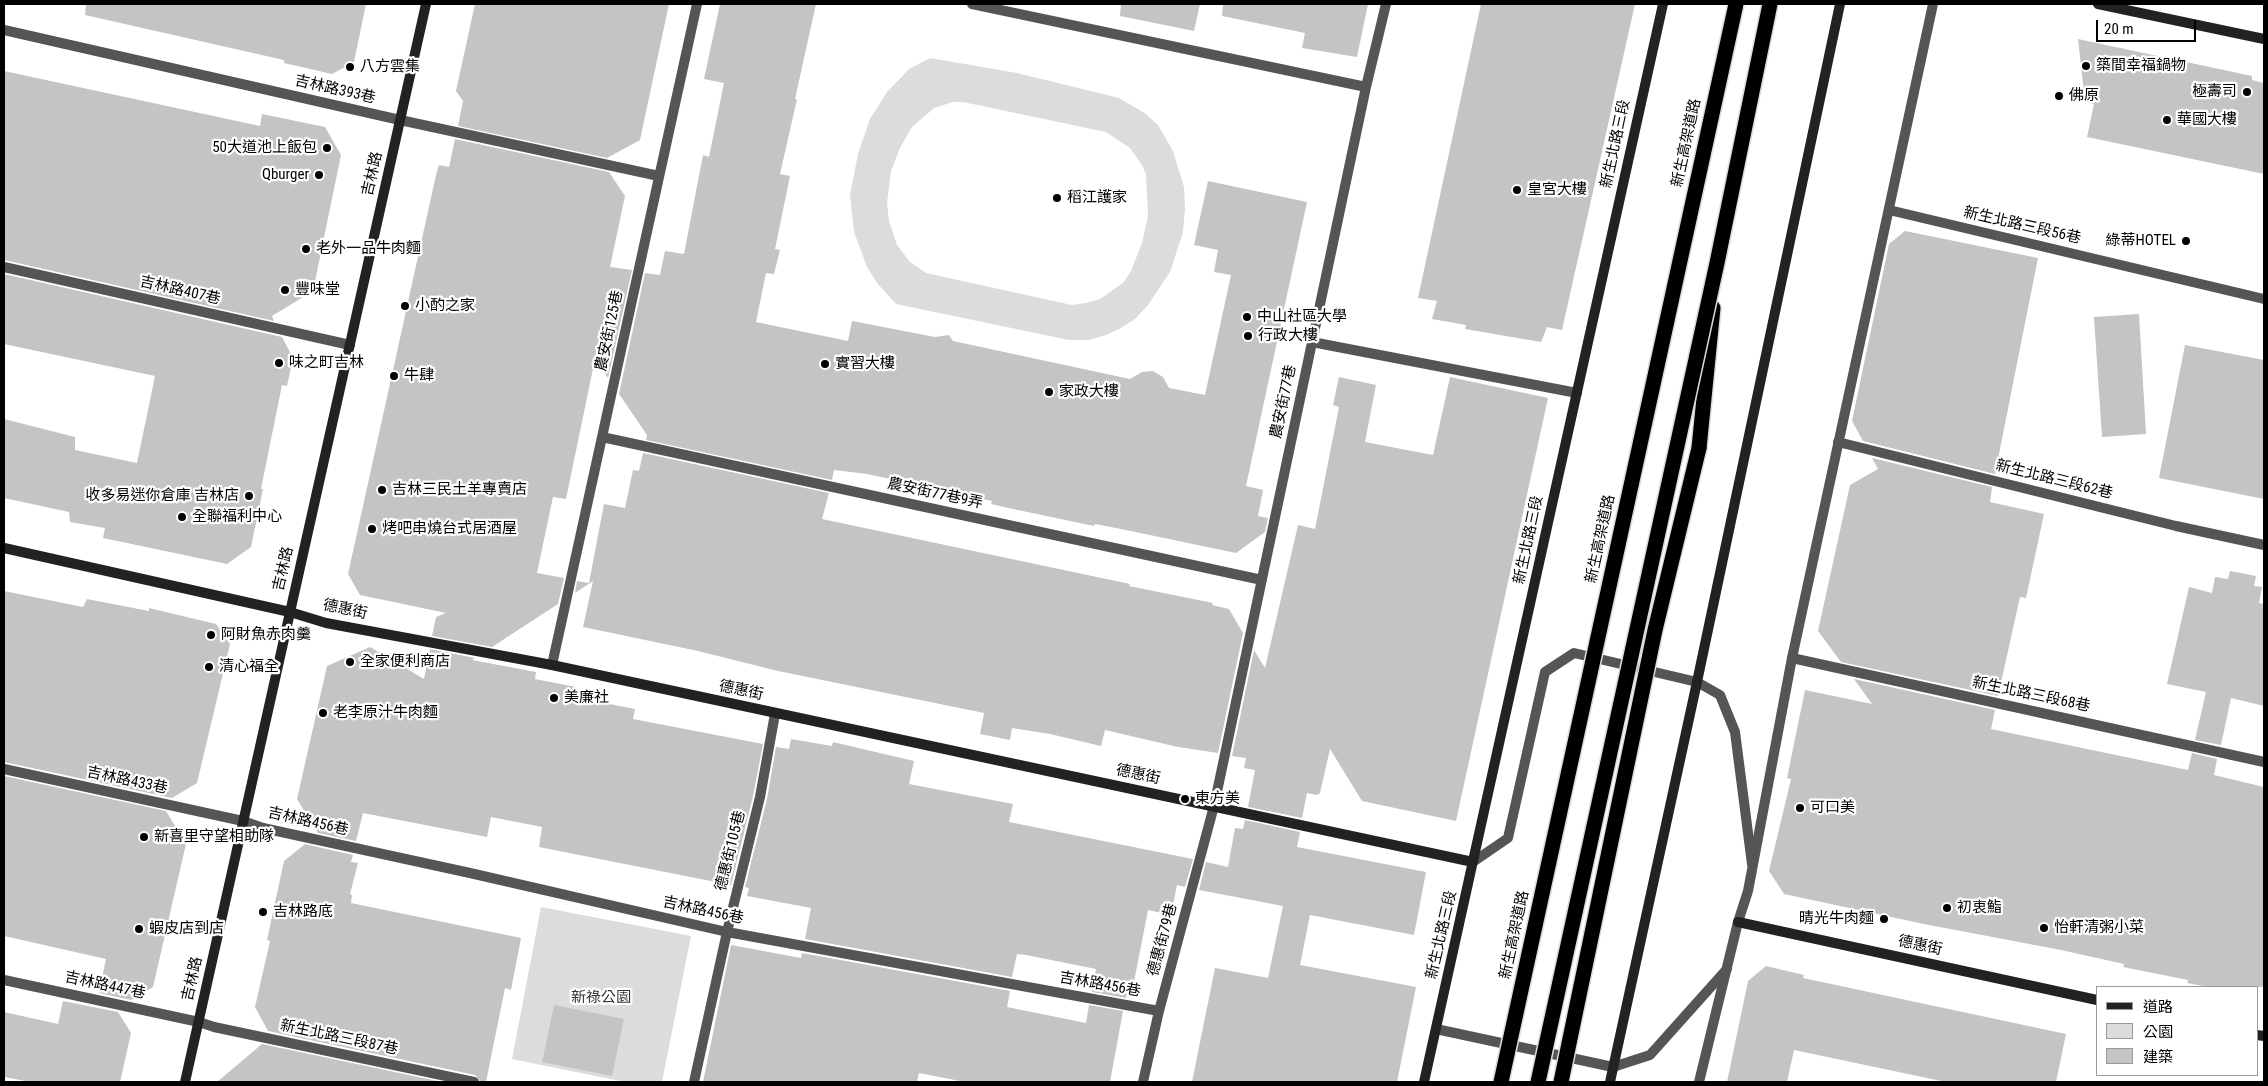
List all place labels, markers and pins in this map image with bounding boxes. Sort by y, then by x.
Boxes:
place label: 築間幸福鍋物 [2096,57,2186,75]
place label: 八方雲集 [360,58,420,76]
marker: 築間幸福鍋物 [2080,60,2092,72]
marker: 八方雲集 [344,61,356,73]
place label: 極壽司 [2192,83,2237,101]
marker: 極壽司 [2241,86,2253,98]
place label: 佛原 [2069,87,2099,105]
marker: 佛原 [2053,90,2065,102]
place label: 華國大樓 [2177,111,2237,129]
marker: 華國大樓 [2161,114,2173,126]
place label: 50大道池上飯包 [212,139,317,157]
marker: 50大道池上飯包 [321,142,333,154]
place label: Qburger [262,166,309,184]
marker: Qburger [313,169,325,181]
place label: 皇宮大樓 [1527,181,1587,199]
marker: 皇宮大樓 [1511,184,1523,196]
place label: 稻江護家 [1067,189,1127,207]
marker: 稻江護家 [1051,192,1063,204]
place label: 綠蒂HOTEL [2105,232,2176,250]
marker: 綠蒂HOTEL [2180,235,2192,247]
place label: 老外一品牛肉麵 [316,240,421,258]
marker: 老外一品牛肉麵 [300,243,312,255]
place label: 豐味堂 [295,281,340,299]
marker: 豐味堂 [279,284,291,296]
place label: 小酌之家 [415,297,475,315]
marker: 小酌之家 [399,300,411,312]
place label: 中山社區大學 [1257,308,1347,326]
marker: 中山社區大學 [1241,311,1253,323]
place label: 行政大樓 [1258,327,1318,345]
marker: 行政大樓 [1242,330,1254,342]
place label: 味之町吉林 [289,354,364,372]
place label: 實習大樓 [835,355,895,373]
marker: 味之町吉林 [273,357,285,369]
marker: 實習大樓 [819,358,831,370]
place label: 牛肆 [404,367,434,385]
marker: 牛肆 [388,370,400,382]
place label: 家政大樓 [1059,383,1119,401]
marker: 家政大樓 [1043,386,1055,398]
place label: 吉林三民土羊專賣店 [392,481,527,499]
marker: 吉林三民土羊專賣店 [376,484,388,496]
place label: 收多易迷你倉庫 吉林店 [86,487,239,505]
marker: 收多易迷你倉庫 吉林店 [243,490,255,502]
place label: 全聯福利中心 [192,508,282,526]
marker: 全聯福利中心 [176,511,188,523]
place label: 烤吧串燒台式居酒屋 [382,520,517,538]
marker: 烤吧串燒台式居酒屋 [366,523,378,535]
place label: 阿財魚赤肉羹 [221,626,311,644]
marker: 阿財魚赤肉羹 [205,629,217,641]
place label: 全家便利商店 [360,653,450,671]
marker: 全家便利商店 [344,656,356,668]
place label: 清心福全 [219,658,279,676]
marker: 清心福全 [203,661,215,673]
place label: 美廉社 [564,689,609,707]
marker: 美廉社 [548,692,560,704]
place label: 老李原汁牛肉麵 [333,704,438,722]
marker: 老李原汁牛肉麵 [317,707,329,719]
place label: 東方美 [1195,790,1240,808]
marker: 東方美 [1179,793,1191,805]
place label: 可口美 [1810,799,1855,817]
marker: 可口美 [1794,802,1806,814]
place label: 新喜里守望相助隊 [154,828,274,846]
marker: 新喜里守望相助隊 [138,831,150,843]
place label: 初衷鮨 [1957,899,2002,917]
marker: 初衷鮨 [1941,902,1953,914]
place label: 吉林路底 [273,903,333,921]
marker: 吉林路底 [257,906,269,918]
place label: 晴光牛肉麵 [1799,910,1874,928]
marker: 晴光牛肉麵 [1878,913,1890,925]
place label: 怡軒清粥小菜 [2054,919,2144,937]
place label: 蝦皮店到店 [149,920,224,938]
marker: 怡軒清粥小菜 [2038,922,2050,934]
marker: 蝦皮店到店 [133,923,145,935]

